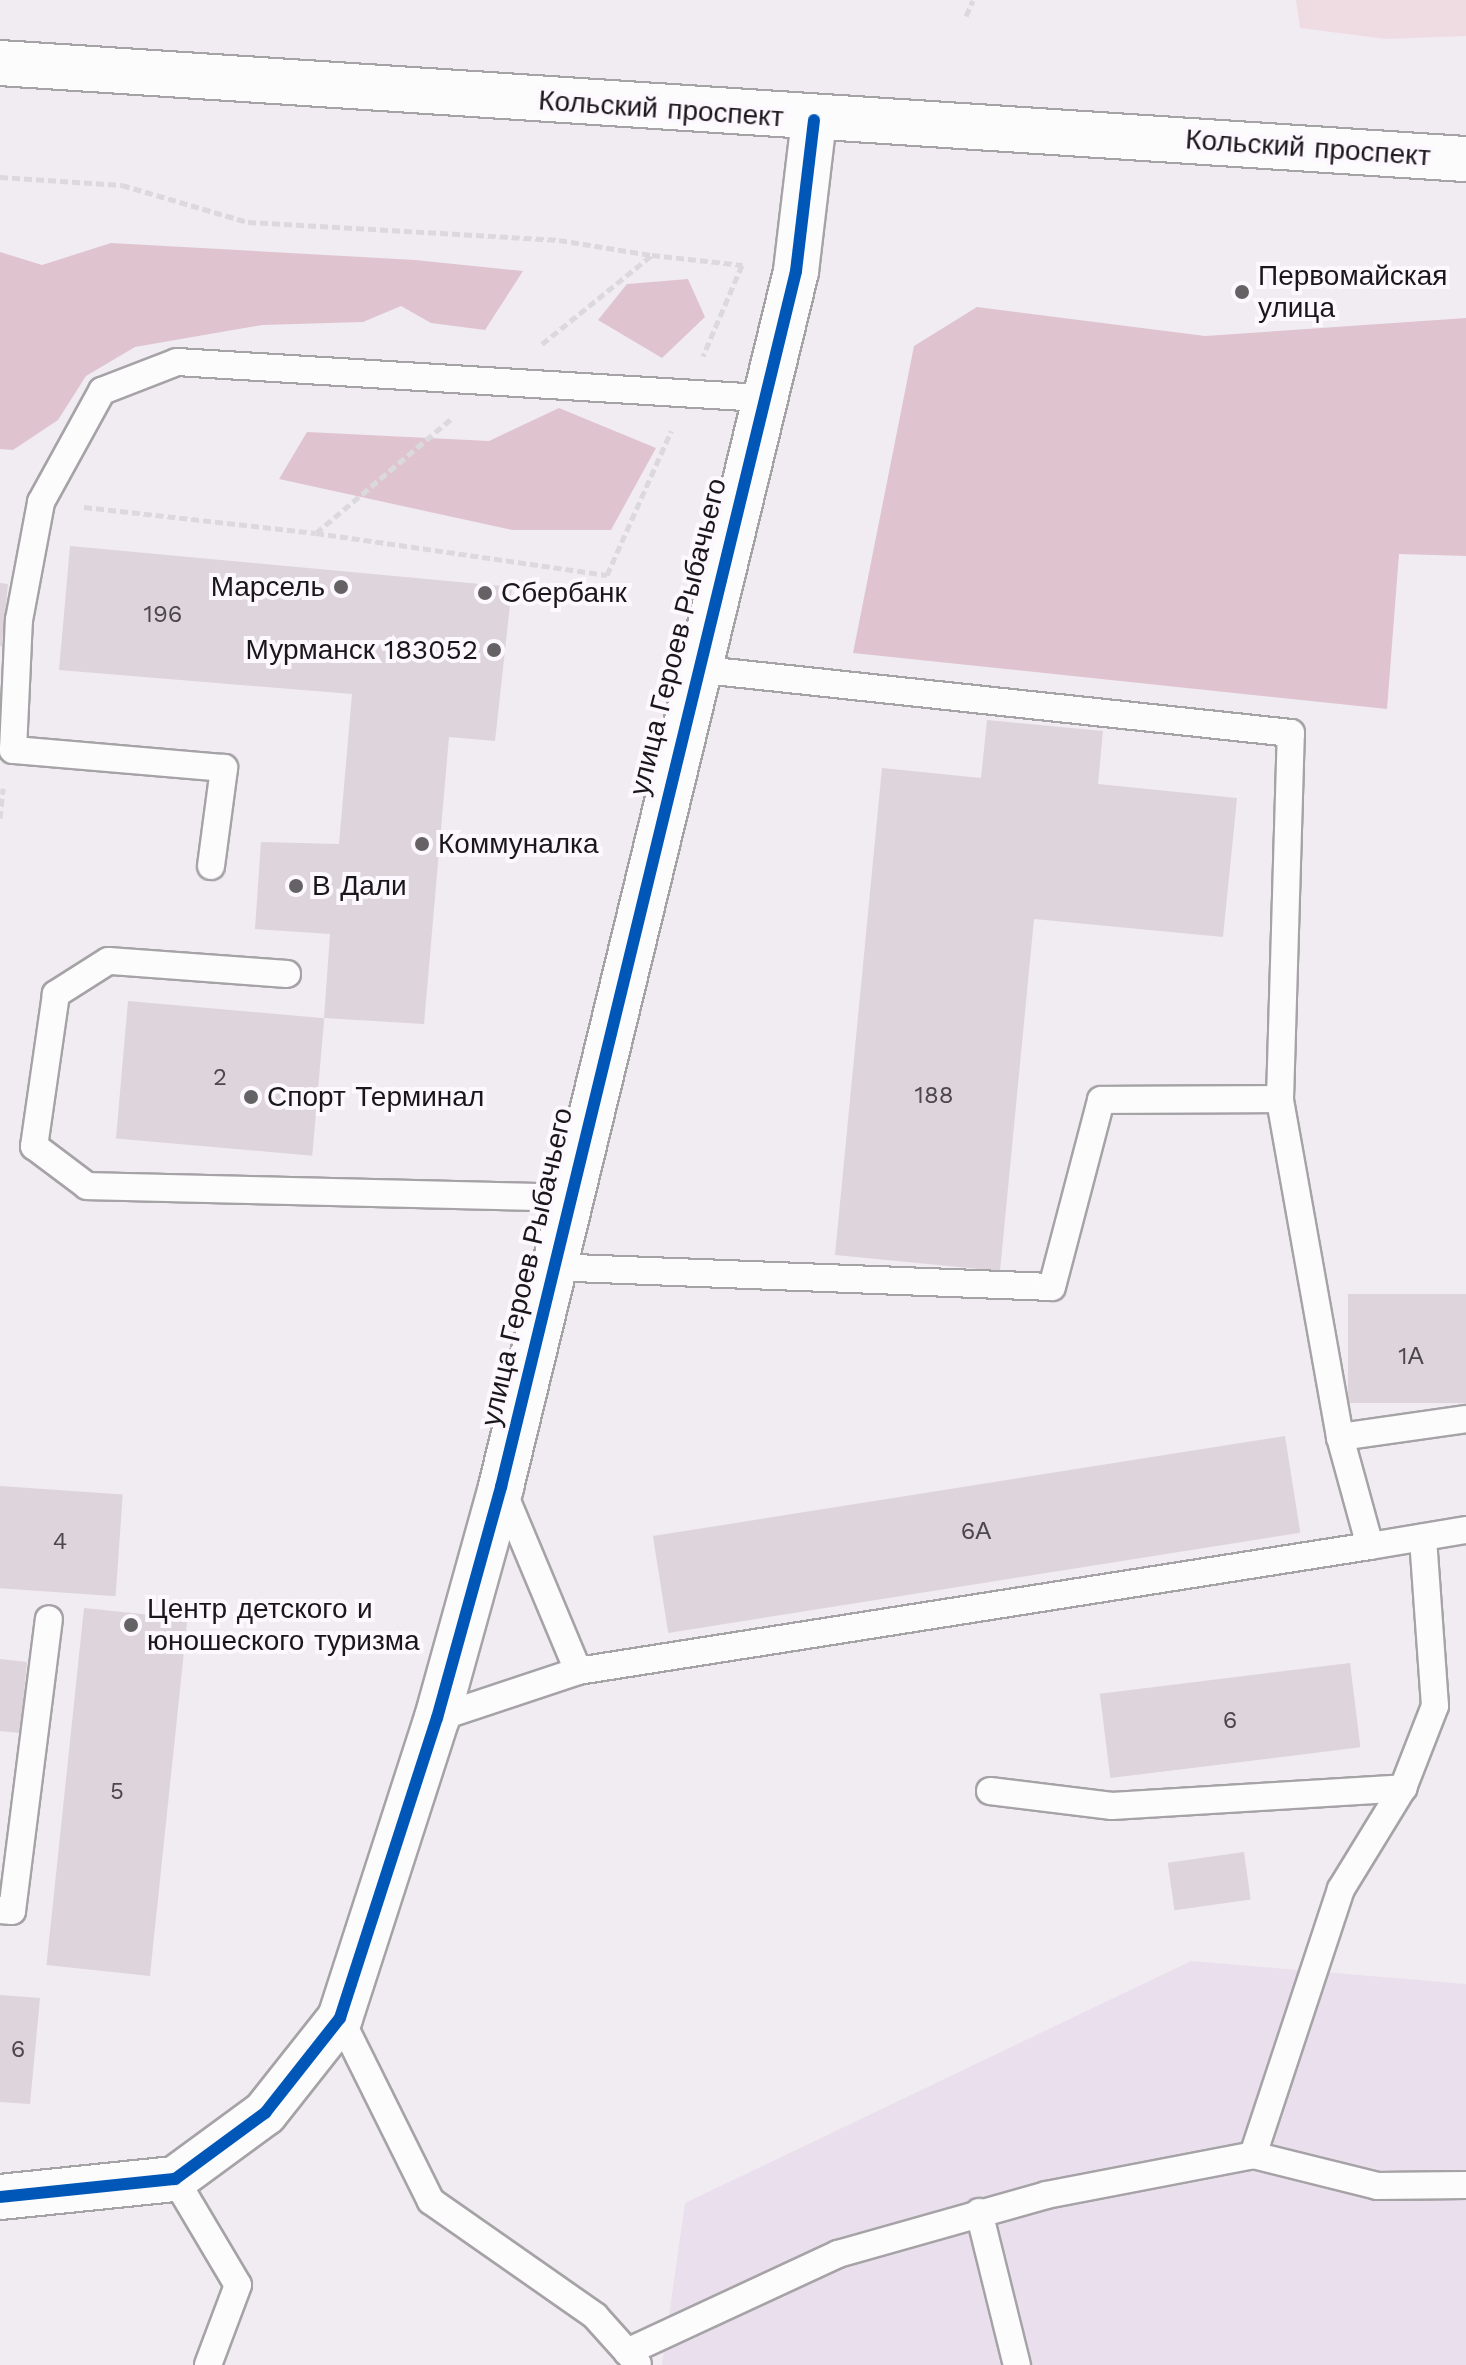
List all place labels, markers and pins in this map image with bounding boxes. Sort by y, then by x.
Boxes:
place label: Первомайская улица [1258,259,1447,325]
marker: Первомайская улица [1233,283,1251,301]
place label: Марсель [211,570,325,604]
place label: Сбербанк [501,576,627,610]
marker: Марсель [332,578,350,596]
marker: Сбербанк [476,584,494,602]
place label: Мурманск 183052 [245,633,478,667]
marker: Мурманск 183052 [485,641,503,659]
place label: Коммуналка [438,827,599,861]
marker: Коммуналка [413,835,431,853]
place label: В Дали [312,869,407,903]
marker: В Дали [287,877,305,895]
place label: Спорт Терминал [267,1080,484,1114]
marker: Спорт Терминал [242,1088,260,1106]
place label: Центр детского и юношеского туризма [147,1592,420,1658]
marker: Центр детского и юношеского туризма [122,1616,140,1634]

